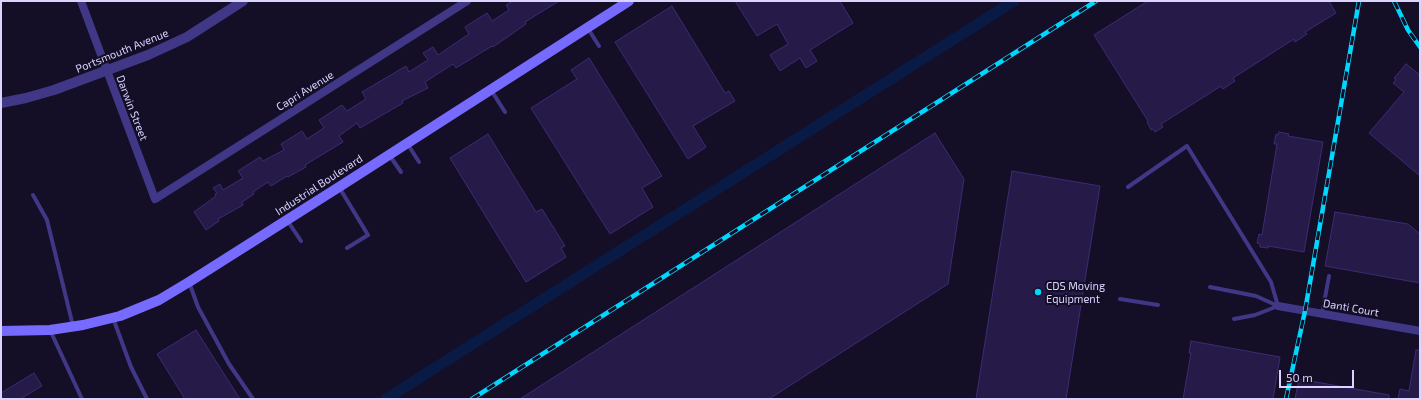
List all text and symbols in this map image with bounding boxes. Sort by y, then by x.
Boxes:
street label: Portsmouth Avenue [74,26,170,76]
street label: Capri Avenue [274,68,336,114]
street label: Darwin Street [113,73,151,143]
street label: Industrial Boulevard [273,152,365,218]
place label: CDS Moving Equipment [1046,279,1105,305]
marker: CDS Moving Equipment [1033,287,1043,297]
street label: Danti Court [1322,297,1380,319]
scale bar [1281,362,1356,388]
text: 50 m [1286,370,1313,384]

